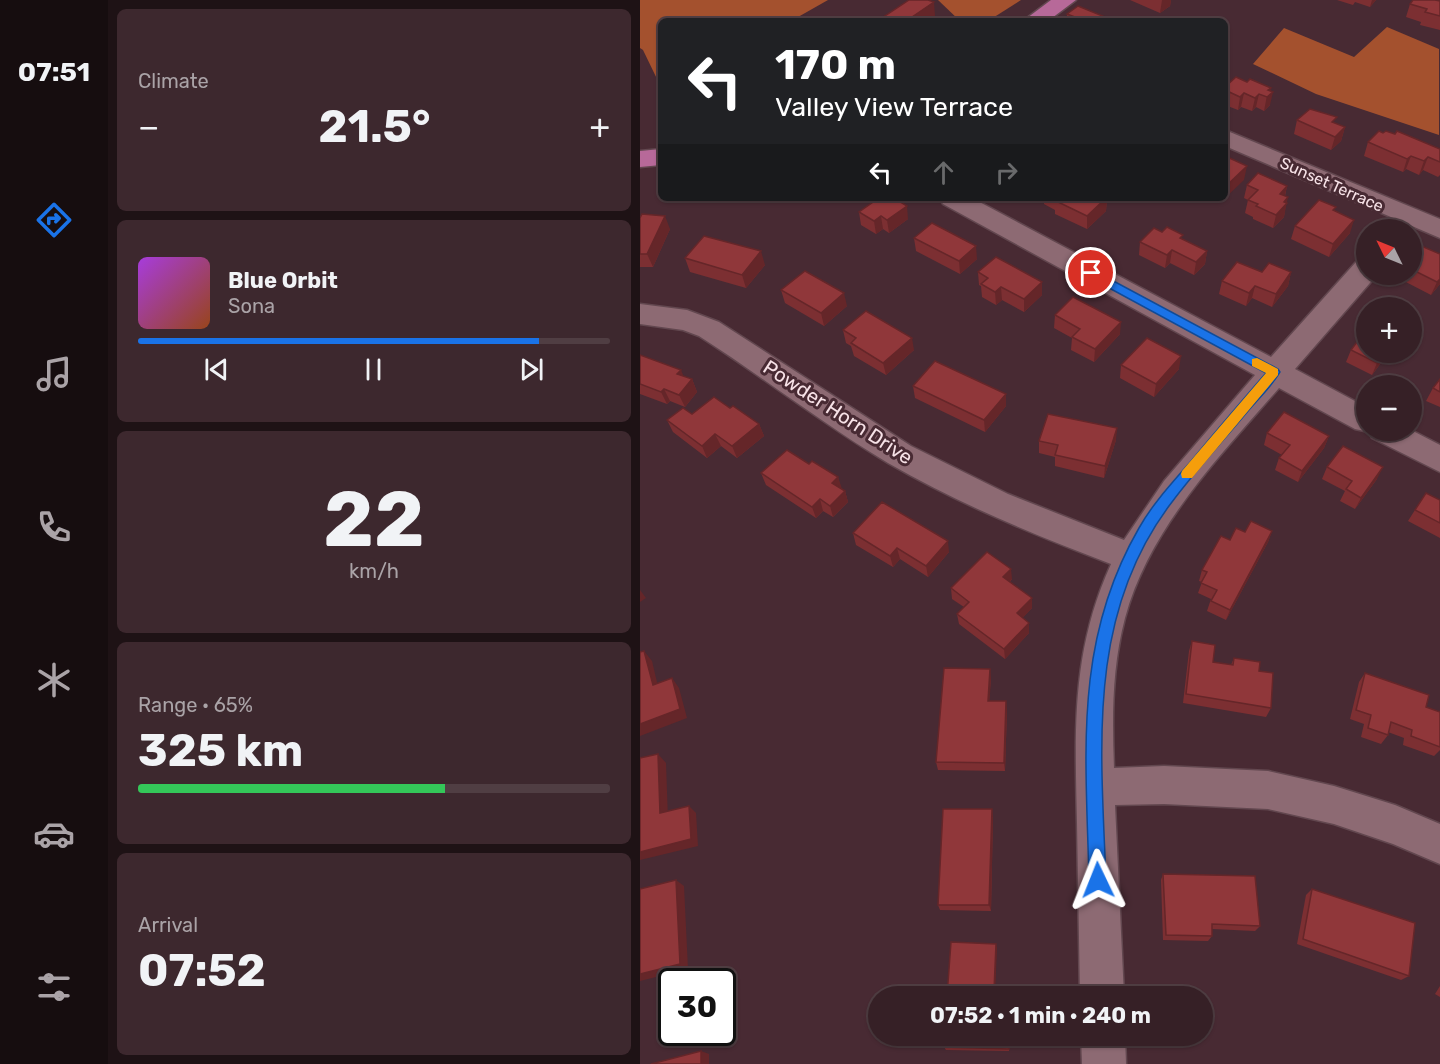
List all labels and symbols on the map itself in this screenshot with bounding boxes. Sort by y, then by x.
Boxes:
street label: Sunset Terrace [1277,153,1387,216]
north arrow [1356,219,1422,285]
pin [1065,247,1116,298]
street label: Powder Horn Drive [759,355,917,469]
position arrow [1066,848,1130,912]
speed limit sign: 30 [658,968,736,1046]

